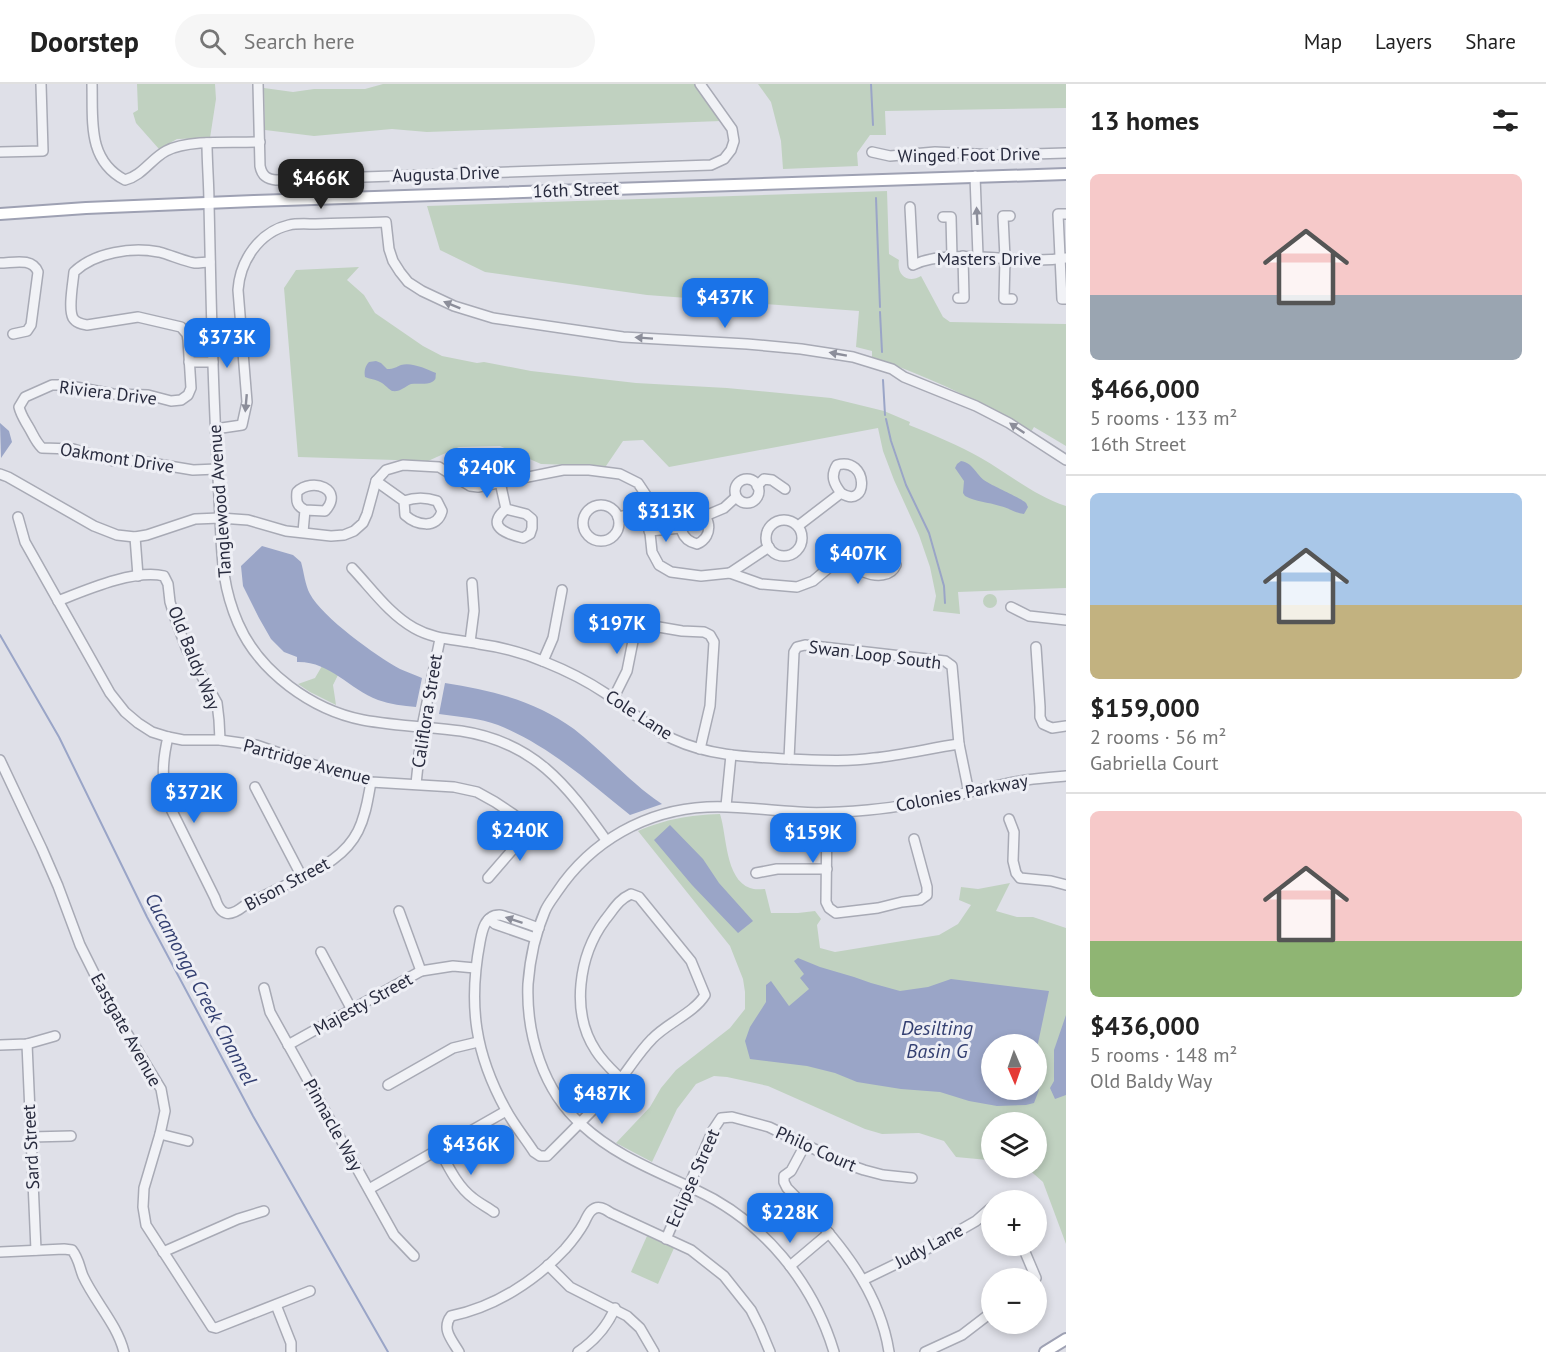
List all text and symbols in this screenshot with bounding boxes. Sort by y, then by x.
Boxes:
search box [175,14,595,68]
text: Doorstep [30,23,139,60]
icon: search [196,25,229,58]
text: Search here [244,27,355,55]
text: Map [1304,28,1342,55]
text: Layers [1375,28,1432,55]
text: Share [1465,28,1516,55]
text: 13 homes [1090,104,1199,137]
icon: filters [1489,104,1522,137]
street label: Winged Foot Drive [897,142,1041,167]
pin: $466K [279,159,363,210]
street label: Augusta Drive [392,160,500,187]
text: $466K [292,165,350,191]
street label: 16th Street [532,177,620,203]
one-way arrow [972,206,981,225]
icon: home [1252,213,1360,321]
street label: Masters Drive [937,247,1041,270]
pin: $437K [683,278,767,329]
text: $437K [696,284,754,310]
one-way arrow [443,300,461,310]
pin: $373K [185,318,269,369]
text: $373K [198,324,256,350]
one-way arrow [634,334,653,343]
one-way arrow [828,349,847,358]
text: $466,000 [1090,372,1200,405]
street label: Riviera Drive [58,375,158,410]
one-way arrow [241,394,251,413]
text: 5 rooms · 133 m² [1090,405,1237,431]
one-way arrow [1009,422,1025,434]
street label: Tanglewood Avenue [203,424,236,578]
text: 16th Street [1090,431,1186,457]
street label: Oakmont Drive [58,437,176,478]
pin: $240K [445,448,529,499]
text: $240K [458,454,516,480]
pin: $313K [624,492,708,543]
text: $313K [637,498,695,524]
icon: home [1252,532,1360,640]
pin: $407K [816,534,900,585]
text: $407K [829,540,887,566]
street label: Old Baldy Way [163,602,226,714]
pin: $197K [575,604,659,655]
text: $197K [588,610,646,636]
street label: Swan Loop South [808,635,943,674]
street label: Califlora Street [406,652,447,769]
street label: Cole Lane [601,684,677,745]
text: $159,000 [1090,691,1200,724]
text: 2 rooms · 56 m² [1090,724,1226,750]
street label: Partridge Avenue [241,733,373,790]
text: Gabriella Court [1090,750,1219,776]
street label: Colonies Parkway [894,768,1030,817]
pin: $372K [152,773,236,824]
text: $372K [165,779,223,805]
pin: $240K [478,811,562,862]
pin: $159K [771,813,855,864]
text: $240K [491,817,549,843]
text: $159K [784,819,842,845]
icon: home [1252,850,1360,958]
street label: Bison Street [240,852,333,916]
water label: Cucamonga Creek Channel [139,888,263,1090]
one-way arrow [505,915,523,924]
street label: Majesty Street [309,967,416,1040]
street label: Eastgate Avenue [86,969,167,1091]
text: $436,000 [1090,1009,1200,1042]
water label: Desilting Basin G [901,1015,973,1064]
north arrow [981,1034,1047,1100]
map controls [981,1034,1047,1334]
text: 5 rooms · 148 m² [1090,1042,1237,1068]
text: Old Baldy Way [1090,1068,1212,1094]
pin: $487K [560,1074,644,1125]
street label: Pinnacle Way [299,1075,369,1175]
text: $487K [573,1080,631,1106]
street label: Sard Street [17,1104,44,1190]
button: layers [981,1112,1047,1178]
street label: Philo Court [772,1121,860,1177]
pin: $436K [429,1125,513,1176]
street label: Eclipse Street [661,1125,724,1230]
text: $436K [442,1131,500,1157]
button: + [981,1190,1047,1256]
pin: $228K [748,1193,832,1244]
text: $228K [761,1199,819,1225]
street label: Judy Lane [890,1218,967,1274]
button: − [981,1268,1047,1334]

